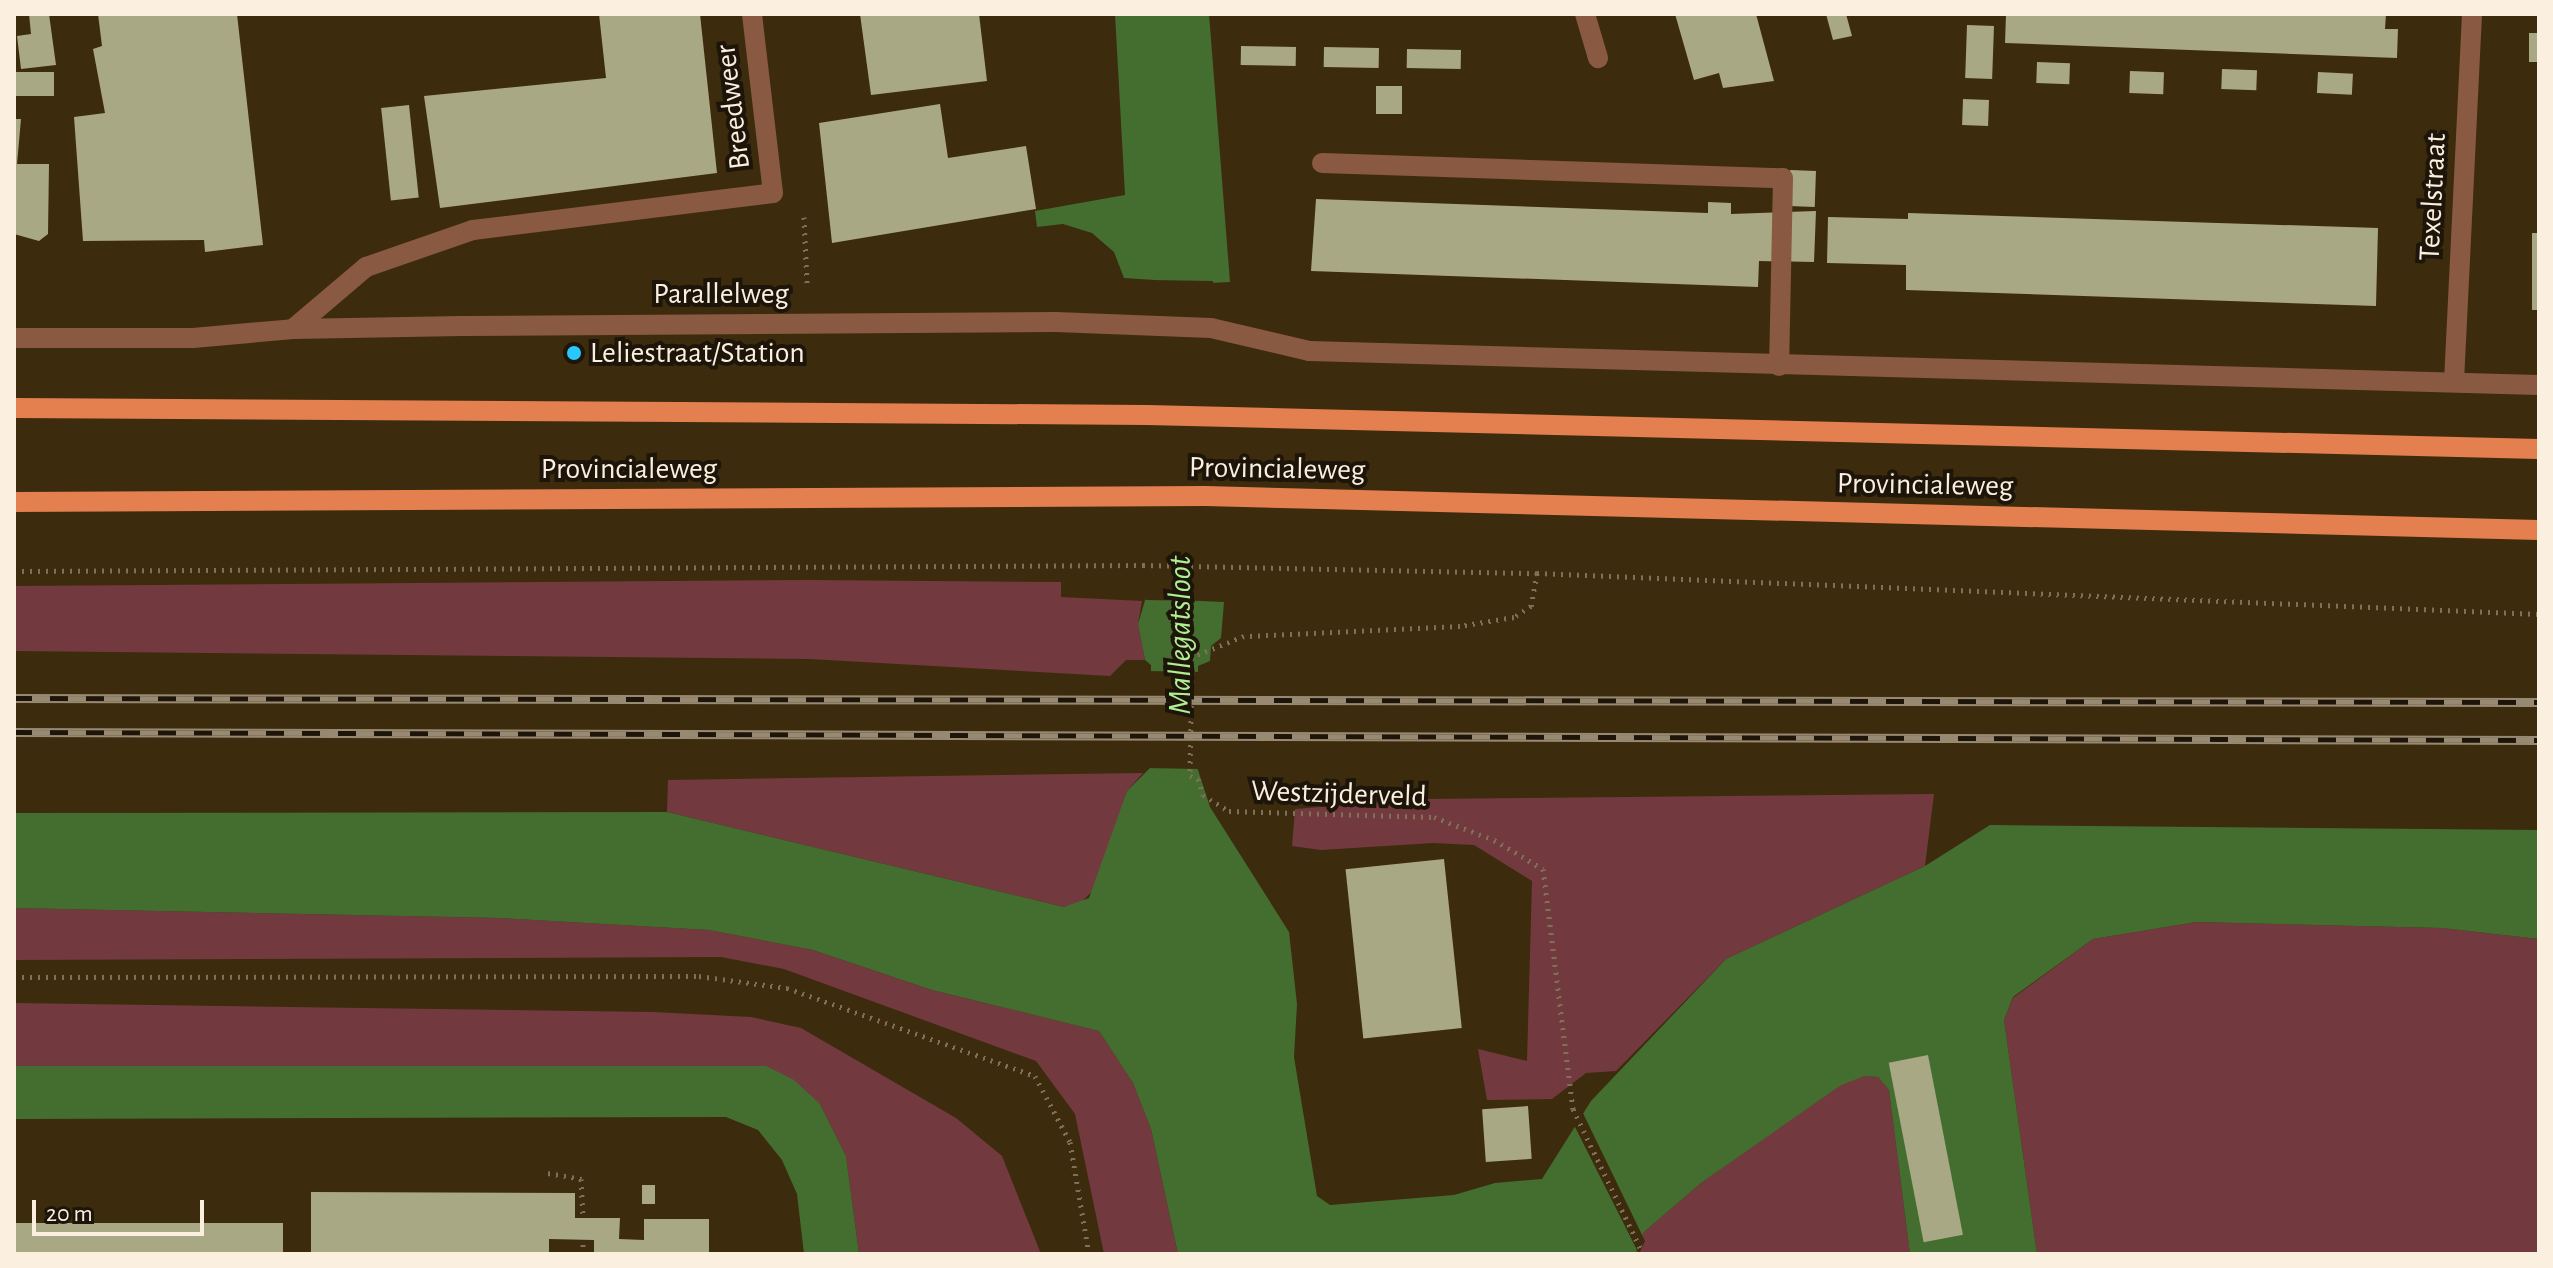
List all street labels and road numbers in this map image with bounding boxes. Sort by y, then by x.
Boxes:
street label: Breedweer [707,42,759,172]
street label: Texelstraat [2412,132,2454,262]
street label: Parallelweg [653,276,789,312]
street label: Provincialeweg [1188,449,1366,489]
street label: Provincialeweg [541,451,717,487]
street label: Provincialeweg [1836,465,2014,505]
street label: Westzijderveld [1250,773,1428,815]

